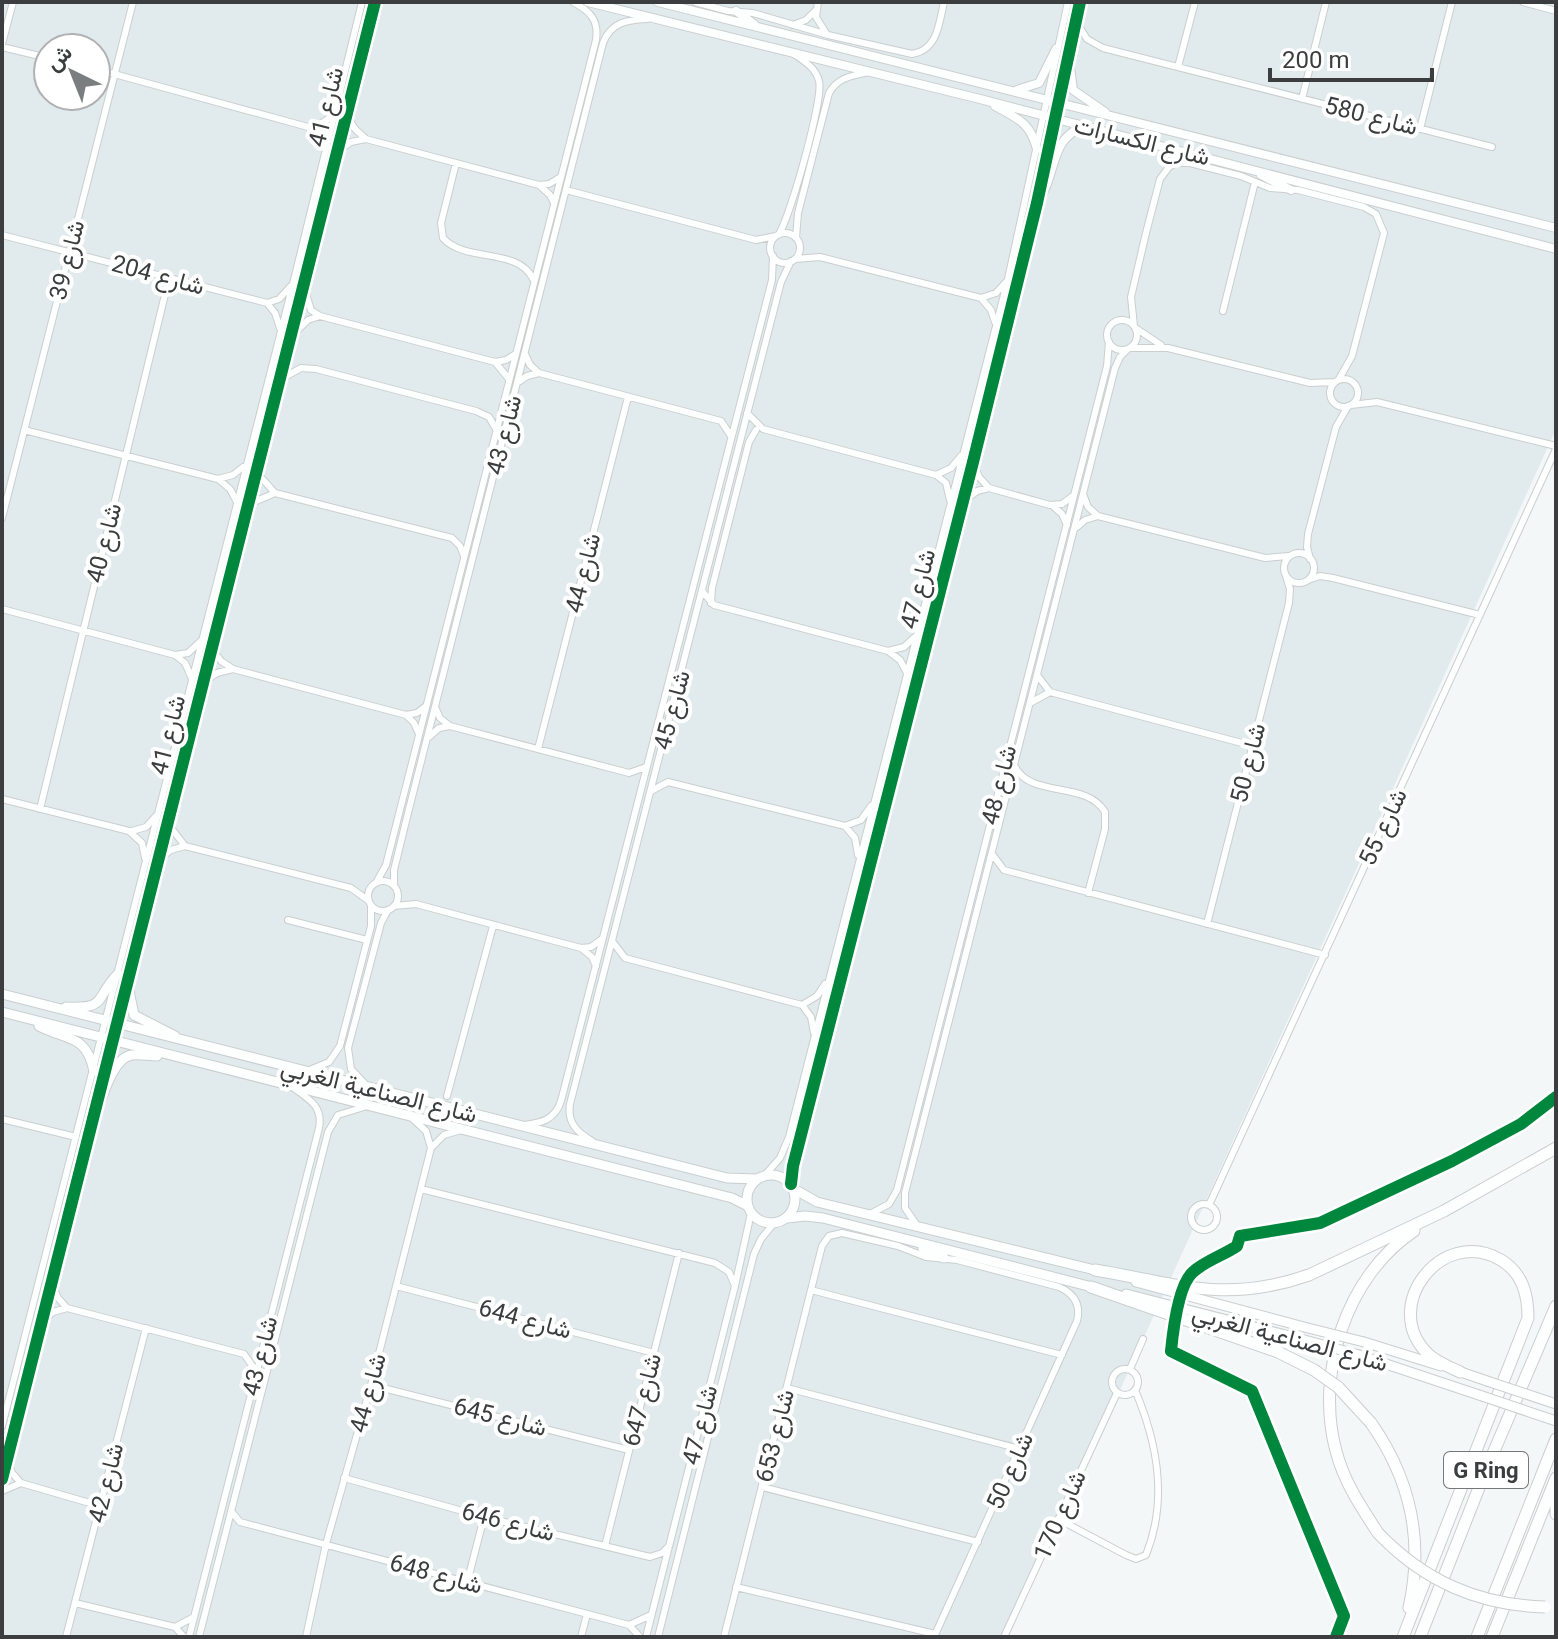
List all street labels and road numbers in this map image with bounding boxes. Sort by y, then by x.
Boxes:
street label: شارع 41 [303,64,351,150]
street label: شارع 580 [1321,91,1420,143]
street label: شارع الكسارات [1071,111,1213,173]
street label: شارع 39 [44,217,92,303]
street label: شارع 204 [108,249,207,303]
street label: شارع 43 [481,392,529,478]
street label: شارع 40 [81,500,129,586]
street label: شارع 44 [560,530,608,616]
street label: شارع 47 [895,546,943,632]
street label: شارع 45 [648,667,698,753]
street label: شارع 41 [145,692,193,778]
street label: شارع 50 [1225,720,1273,806]
street label: شارع 48 [976,742,1024,828]
street label: شارع 55 [1353,784,1415,871]
street label: شارع الصناعية الغربي [277,1053,480,1134]
street label: شارع 644 [475,1293,574,1347]
street label: شارع الصناعية الغربي [1188,1298,1391,1382]
street label: شارع 43 [237,1313,285,1399]
street label: شارع 44 [344,1350,394,1436]
street label: شارع 647 [617,1351,669,1450]
street label: شارع 47 [677,1382,725,1468]
street label: شارع 653 [750,1387,802,1486]
street label: شارع 645 [450,1392,549,1444]
street label: شارع 50 [981,1428,1041,1515]
street label: شارع 42 [83,1440,131,1526]
road number: G Ring [1444,1452,1528,1488]
street label: شارع 170 [1028,1466,1094,1565]
street label: شارع 646 [458,1497,557,1549]
street label: شارع 648 [386,1548,485,1602]

